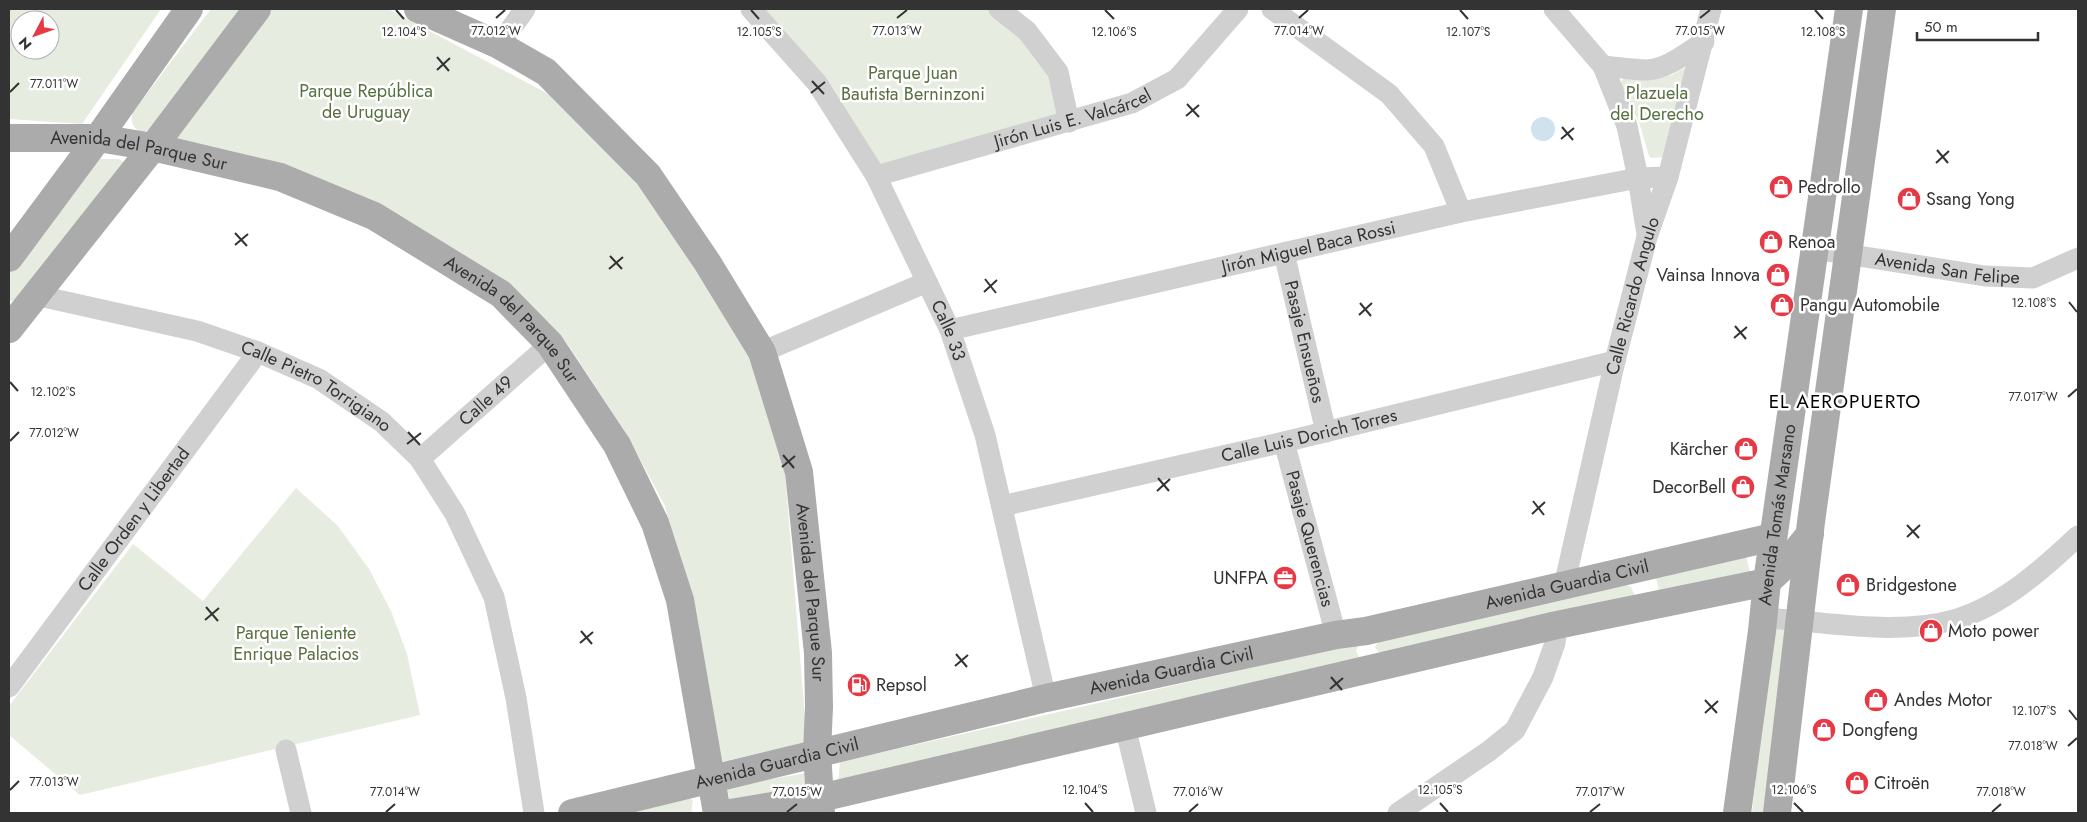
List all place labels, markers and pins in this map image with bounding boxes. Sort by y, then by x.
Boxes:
shop icon: Pedrollo [1768,174,1794,200]
place label: Pedrollo [1798,174,1861,200]
shop icon: Ssang Yong [1896,186,1922,212]
place label: Ssang Yong [1926,186,2015,212]
shop icon: Renoa [1758,229,1784,255]
place label: Renoa [1788,229,1835,255]
place label: Vainsa Innova [1656,262,1760,288]
shop icon: Vainsa Innova [1765,262,1791,288]
shop icon: Pangu Automobile [1769,292,1795,318]
place label: Pangu Automobile [1800,292,1940,318]
place label: Kärcher [1670,436,1729,462]
shop icon: Kärcher [1733,436,1759,462]
place label: DecorBell [1652,474,1726,500]
shop icon: DecorBell [1730,474,1756,500]
place label: UNFPA [1213,565,1268,591]
office icon: UNFPA [1272,565,1298,591]
shop icon: Bridgestone [1835,572,1861,598]
place label: Bridgestone [1866,572,1957,598]
shop icon: Moto power [1918,618,1944,644]
place label: Moto power [1948,618,2040,644]
fuel station icon: Repsol [846,672,872,698]
place label: Repsol [876,672,927,698]
shop icon: Andes Motor [1863,687,1889,713]
place label: Andes Motor [1894,687,1993,713]
shop icon: Dongfeng [1811,717,1837,743]
place label: Dongfeng [1842,717,1918,743]
shop icon: Citroën [1844,770,1870,796]
place label: Citroën [1874,770,1930,796]

